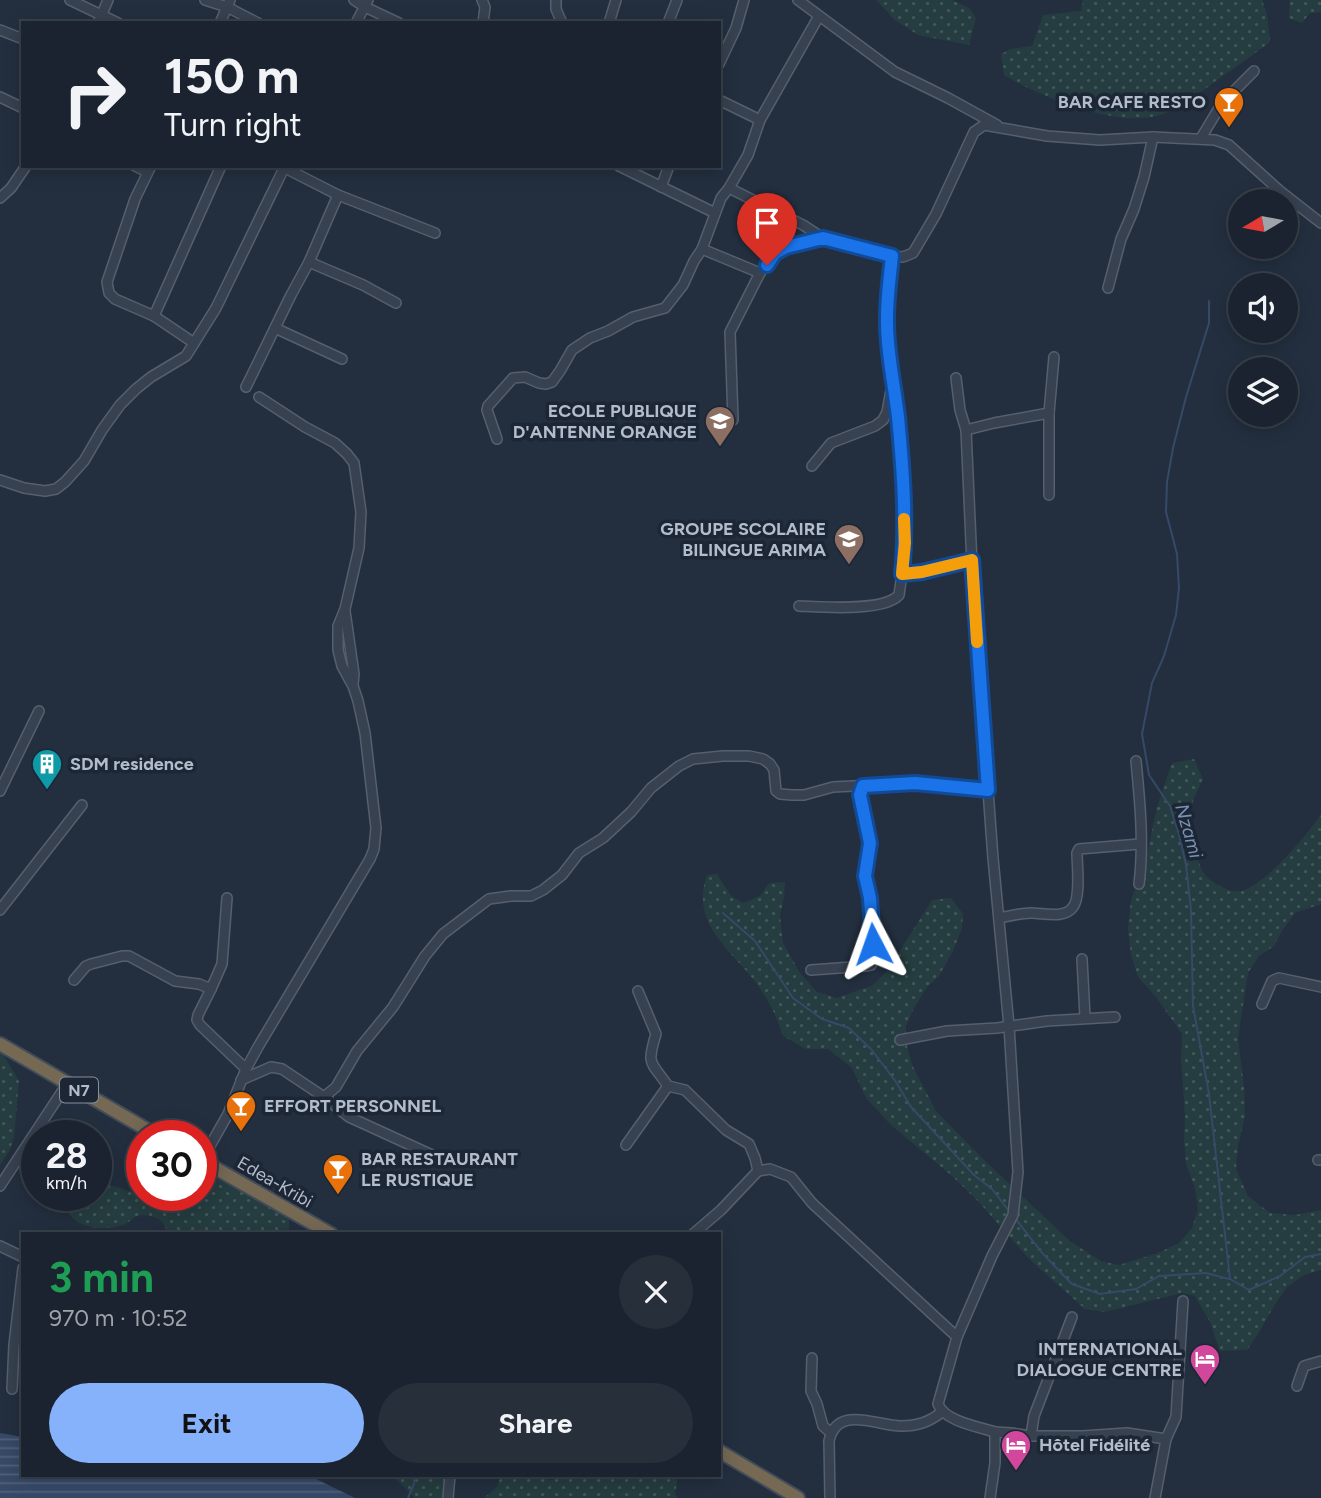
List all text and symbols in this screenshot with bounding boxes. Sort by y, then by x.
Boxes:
text: 150 m [164,46,299,105]
icon: right [49,49,140,140]
bar icon: BAR CAFE RESTO [1212,85,1246,129]
place label: BAR CAFE RESTO [1058,91,1206,113]
text: Turn right [164,106,302,144]
north arrow [1228,189,1298,259]
map controls [1228,189,1298,427]
pin [737,193,797,265]
icon: arrive [748,204,786,242]
button: sound [1228,273,1298,343]
button: layers [1228,357,1298,427]
place label: ECOLE PUBLIQUE D'ANTENNE ORANGE [513,400,697,443]
school or university icon: ECOLE PUBLIQUE D'ANTENNE ORANGE [703,404,737,448]
place label: GROUPE SCOLAIRE BILINGUE ARIMA [660,518,826,561]
school or university icon: GROUPE SCOLAIRE BILINGUE ARIMA [832,522,866,566]
building icon: SDM residence [30,747,64,791]
place label: SDM residence [70,753,194,775]
water label: Nzami [1170,801,1208,862]
position arrow [836,907,910,981]
road number: N7 [60,1078,98,1102]
bar icon: EFFORT PERSONNEL [224,1089,258,1133]
place label: EFFORT PERSONNEL [264,1095,441,1117]
speed limit sign: 30 [126,1120,217,1211]
text: 28 [46,1135,87,1177]
place label: BAR RESTAURANT LE RUSTIQUE [361,1148,518,1191]
street label: Edea-Kribi [233,1152,317,1212]
bar icon: BAR RESTAURANT LE RUSTIQUE [321,1152,355,1196]
text: km/h [46,1172,87,1194]
text: 3 min [49,1252,154,1303]
button: close [619,1255,693,1329]
text: 970 m · 10:52 [49,1304,188,1332]
place label: INTERNATIONAL DIALOGUE CENTRE [1017,1338,1182,1381]
hotel icon: INTERNATIONAL DIALOGUE CENTRE [1188,1342,1222,1386]
button: Exit [49,1383,364,1463]
button: Share [378,1383,693,1463]
hotel icon: Hôtel Fidélité [999,1428,1033,1472]
place label: Hôtel Fidélité [1039,1434,1150,1456]

